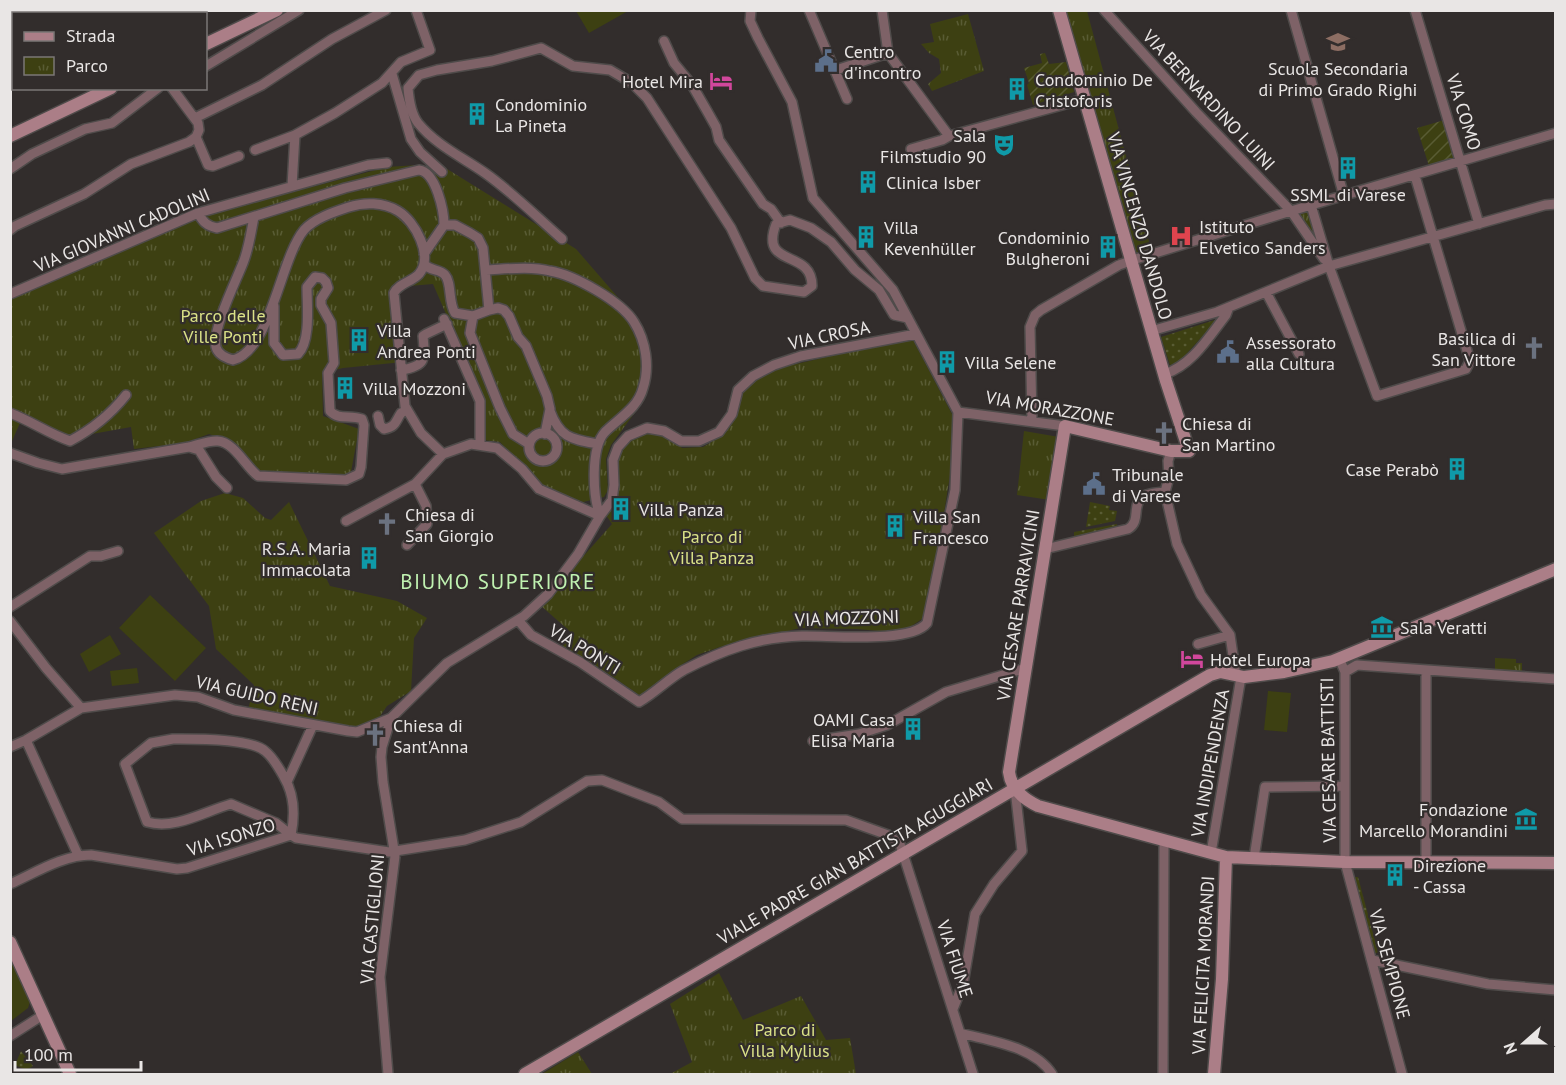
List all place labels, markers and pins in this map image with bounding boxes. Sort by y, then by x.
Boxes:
school or university icon: Scuola Secondaria di Primo Grado Righi [1325,29,1351,55]
place label: Centro d'incontro [844,40,921,84]
public building icon: Centro d'incontro [813,48,839,74]
place label: Scuola Secondaria di Primo Grado Righi [1259,57,1417,101]
hotel icon: Hotel Mira [708,68,734,94]
place label: Condominio De Cristoforis [1035,68,1153,112]
place label: Hotel Mira [622,70,703,93]
building icon: Condominio De Cristoforis [1004,76,1030,102]
place label: Condominio La Pineta [495,93,587,137]
building icon: Condominio La Pineta [464,101,490,127]
place label: Sala Filmstudio 90 [880,124,986,168]
theatre icon: Sala Filmstudio 90 [991,132,1017,158]
building icon: SSML di Varese [1335,155,1361,181]
building icon: Clinica Isber [855,169,881,195]
place label: Clinica Isber [886,171,981,194]
place label: SSML di Varese [1290,183,1406,206]
place label: Istituto Elvetico Sanders [1199,215,1325,259]
place label: Villa Kevenhüller [883,216,976,260]
hospital icon: Istituto Elvetico Sanders [1168,223,1194,249]
building icon: Villa Kevenhüller [853,224,879,250]
place label: Condominio Bulgheroni [998,226,1090,270]
building icon: Condominio Bulgheroni [1095,234,1121,260]
place label: Villa Andrea Ponti [376,319,476,363]
building icon: Villa Andrea Ponti [346,327,372,353]
place label: Basilica di San Vittore [1431,327,1516,371]
place label: Assessorato alla Cultura [1246,331,1336,375]
church icon: Basilica di San Vittore [1521,335,1547,361]
public building icon: Assessorato alla Cultura [1215,339,1241,365]
building icon: Villa Selene [934,349,960,375]
place label: Villa Selene [964,351,1056,374]
building icon: Villa Mozzoni [332,375,358,401]
place label: Villa Mozzoni [362,377,466,400]
place label: Chiesa di San Martino [1182,412,1275,456]
church icon: Chiesa di San Martino [1151,420,1177,446]
building icon: Case Perabò [1444,456,1470,482]
place label: Case Perabò [1346,458,1439,481]
place label: Tribunale di Varese [1112,463,1184,507]
public building icon: Tribunale di Varese [1081,471,1107,497]
building icon: Villa Panza [608,496,634,522]
place label: Villa Panza [638,498,723,521]
place label: Chiesa di San Giorgio [405,503,494,547]
place label: Villa San Francesco [912,505,989,549]
church icon: Chiesa di San Giorgio [374,511,400,537]
building icon: Villa San Francesco [882,513,908,539]
place label: R.S.A. Maria Immacolata [261,537,351,581]
building icon: R.S.A. Maria Immacolata [356,545,382,571]
museum icon: Sala Veratti [1369,614,1395,640]
place label: Sala Veratti [1400,616,1487,639]
hotel icon: Hotel Europa [1179,646,1205,672]
place label: Hotel Europa [1210,648,1311,671]
place label: OAMI Casa Elisa Maria [811,708,895,752]
place label: Chiesa di Sant'Anna [393,714,468,758]
building icon: OAMI Casa Elisa Maria [900,716,926,742]
church icon: Chiesa di Sant'Anna [362,722,388,748]
place label: Fondazione Marcello Morandini [1359,798,1508,842]
museum icon: Fondazione Marcello Morandini [1513,806,1539,832]
place label: Direzione - Cassa [1413,854,1486,898]
building icon: Direzione - Cassa [1382,862,1408,888]

